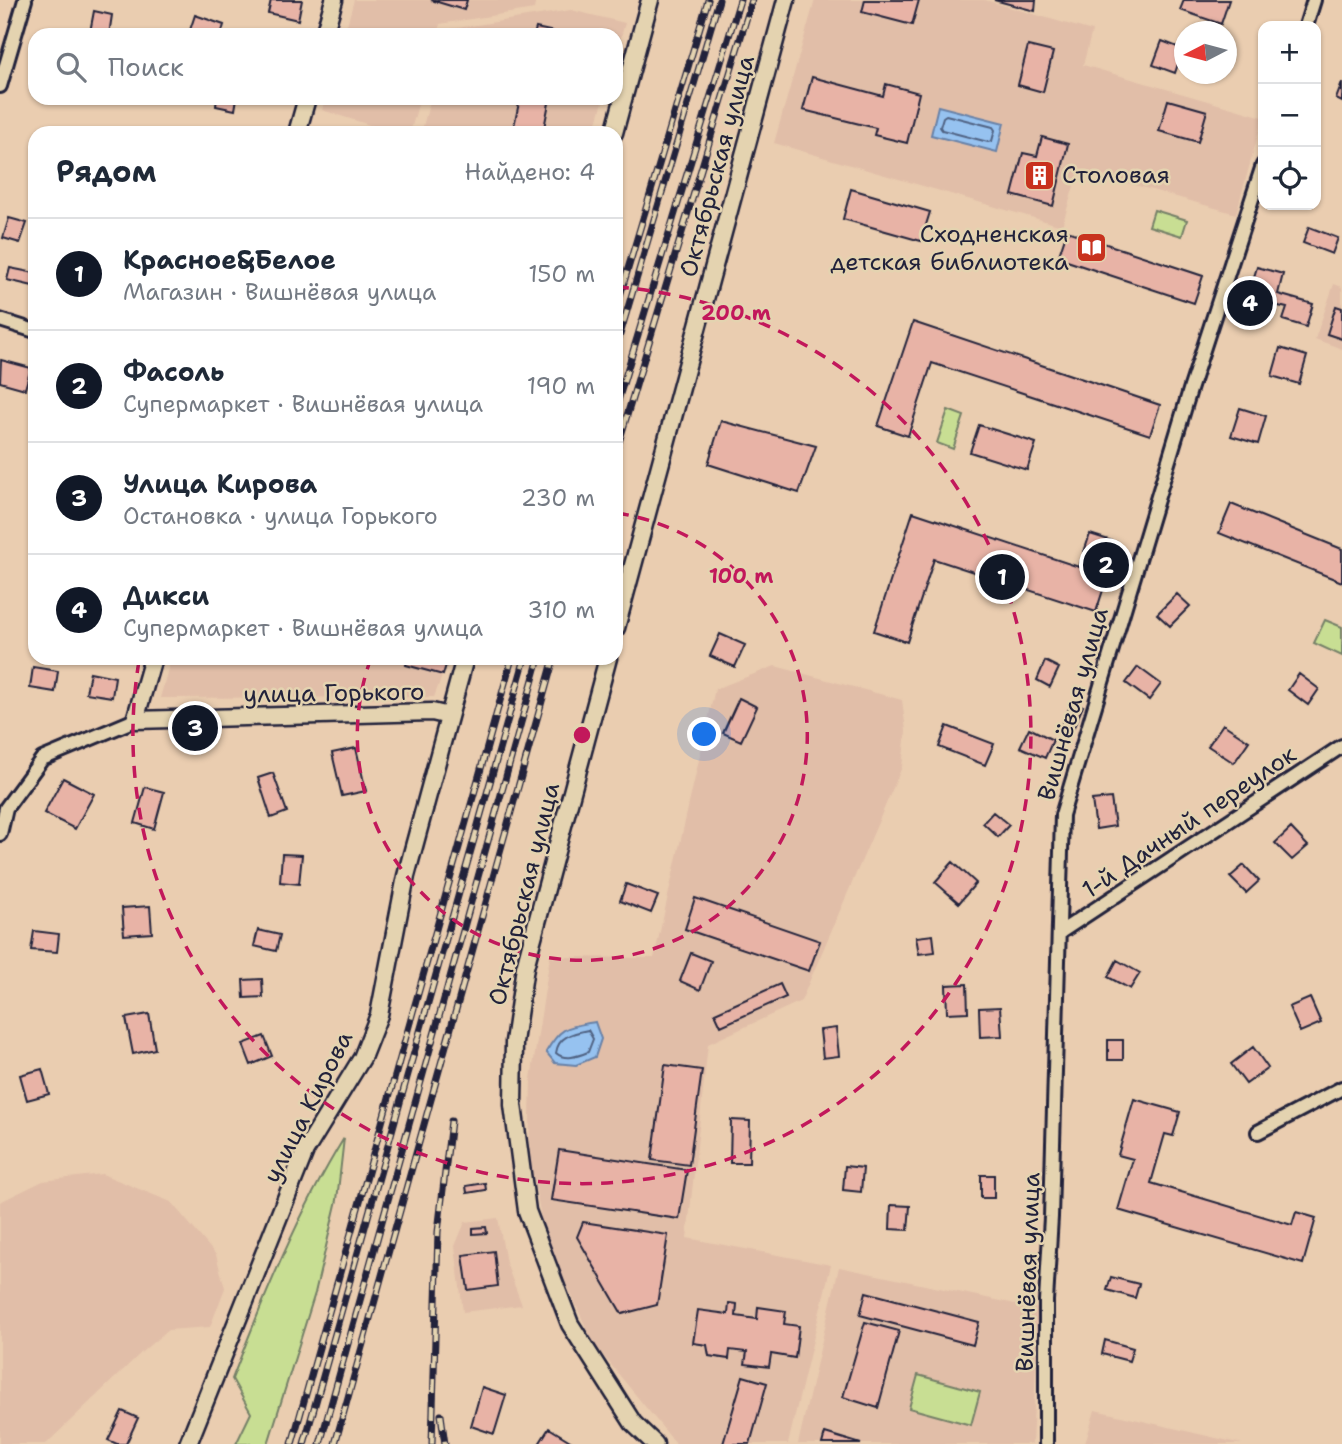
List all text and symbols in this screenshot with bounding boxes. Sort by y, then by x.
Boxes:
north arrow [1174,21,1237,84]
map controls [1258,21,1321,210]
button: + [1258,21,1321,84]
search box [28,28,623,105]
icon: search [52,48,90,86]
text: Поиск [108,49,184,84]
street label: Октябрьская улица [672,51,762,280]
button: − [1258,84,1321,147]
button: locate [1258,147,1321,210]
text: Рядом [56,151,156,192]
text: Найдено: 4 [465,157,595,187]
building icon: Столовая [1022,158,1056,192]
place label: Столовая [1062,159,1170,191]
place label: Сходненская детская библиотека [830,218,1069,278]
library icon: Сходненская детская библиотека [1075,231,1109,265]
text: Красное&Белое [123,242,336,277]
text: 1 [74,259,84,289]
text: 150 m [528,259,595,289]
text: Магазин · Вишнёвая улица [123,277,436,307]
pin: 4 [1227,277,1273,329]
text: 200 m [701,299,771,327]
text: Фасоль [123,354,224,389]
text: 2 [71,371,87,401]
text: 190 m [527,371,595,401]
text: Супермаркет · Вишнёвая улица [123,389,483,419]
text: Улица Кирова [123,466,317,501]
text: 3 [71,483,87,513]
text: 230 m [521,483,595,513]
text: Остановка · улица Горького [123,501,438,531]
pin: 2 [1083,539,1129,591]
pin: 1 [979,551,1025,603]
text: 100 m [709,562,773,590]
text: Дикси [123,578,209,613]
text: 4 [71,595,87,625]
text: 310 m [527,595,595,625]
street label: Вишнёвая улица [1030,604,1116,804]
text: Супермаркет · Вишнёвая улица [123,613,483,643]
street label: улица Горького [243,675,425,711]
pin: 3 [172,702,218,754]
your location [687,717,721,751]
centre of rings [570,723,594,747]
street label: 1-й Дачный переулок [1076,738,1302,906]
street label: Октябрьская улица [481,779,567,1009]
street label: улица Кирова [256,1025,360,1188]
street label: Вишнёвая улица [1009,1172,1047,1372]

